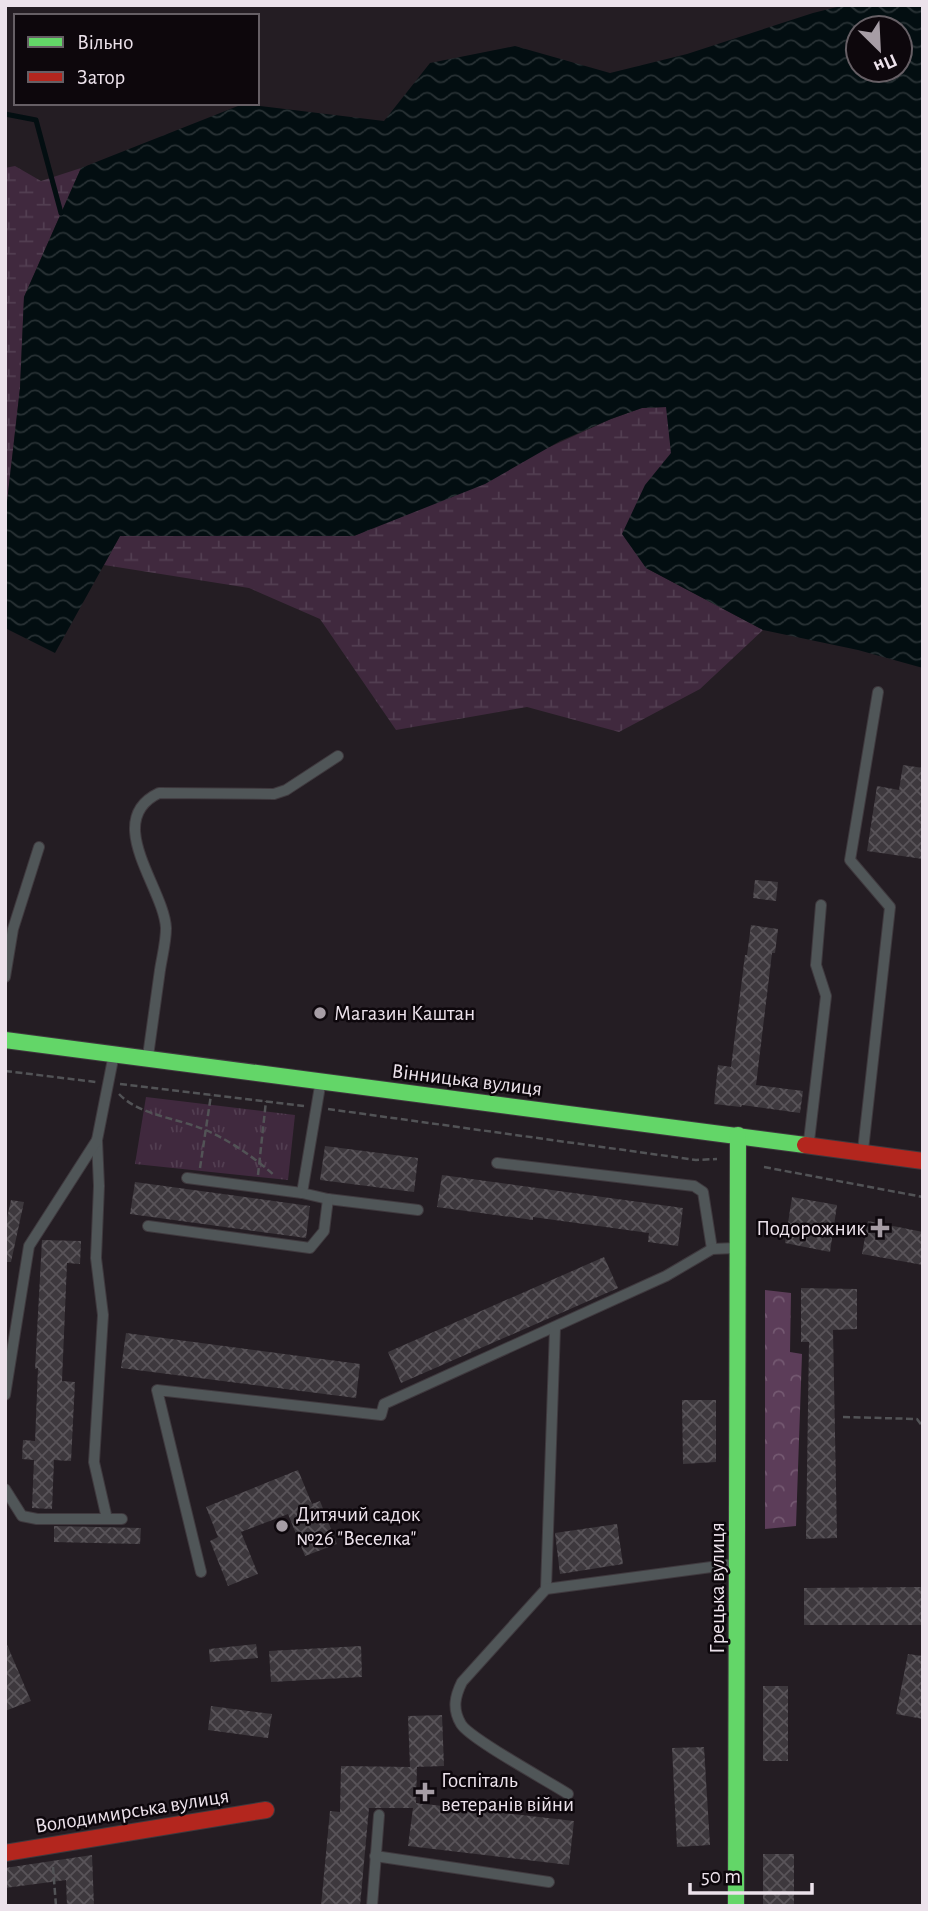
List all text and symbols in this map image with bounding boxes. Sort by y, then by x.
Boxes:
legend [14,14,259,105]
north arrow [844,14,914,84]
text: Вільно [77,32,133,53]
text: Пн [871,50,900,77]
text: Затор [77,67,125,88]
place label: Магазин Каштан [334,1003,475,1024]
marker: Магазин Каштан [312,1005,328,1021]
street label: Вінницька вулиця [391,1060,543,1100]
place label: Подорожник [756,1218,866,1239]
marker: Подорожник [872,1220,888,1236]
place label: Дитячий садок №26 "Веселка" [296,1504,421,1549]
marker: Дитячий садок №26 "Веселка" [274,1518,290,1534]
street label: Грецька вулиця [707,1522,728,1654]
place label: Госпіталь ветеранів війни [441,1770,574,1815]
marker: Госпіталь ветеранів війни [415,1782,435,1802]
street label: Володимирська вулиця [33,1785,231,1837]
scale bar [690,1852,813,1896]
text: 50 m [701,1866,741,1887]

